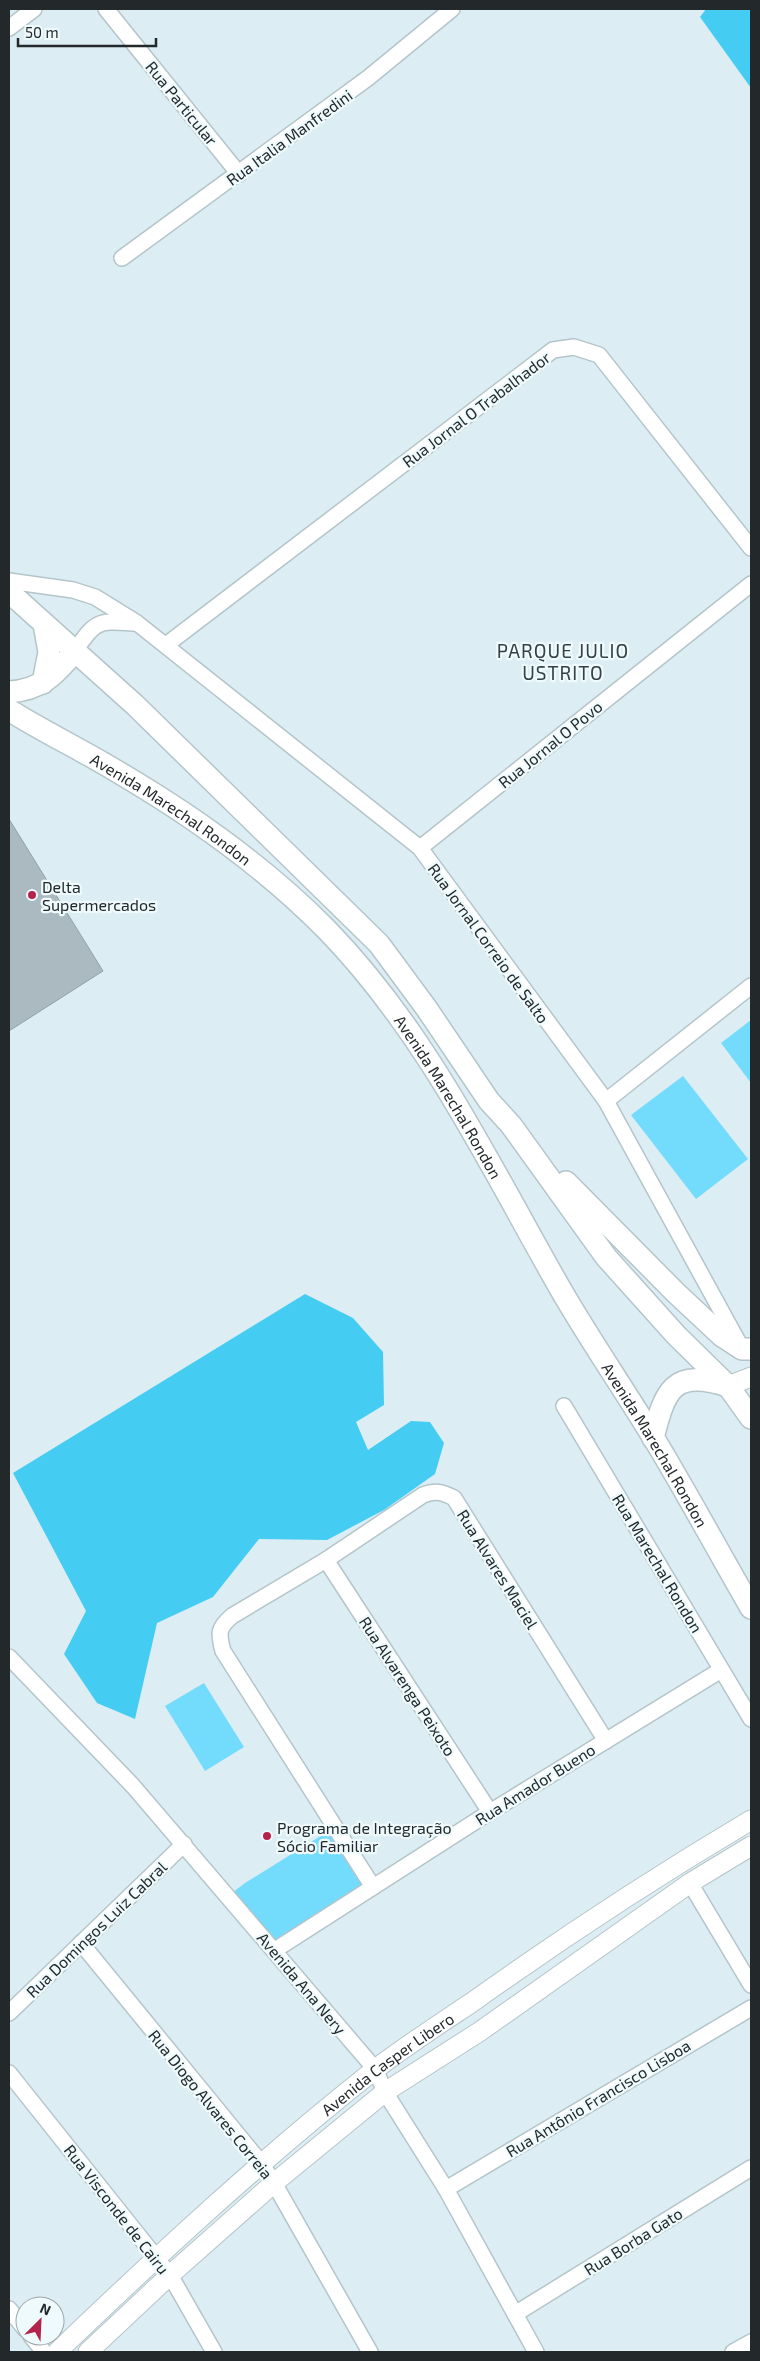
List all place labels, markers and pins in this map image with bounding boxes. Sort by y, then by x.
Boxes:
place label: Delta Supermercados [42,877,156,914]
marker: Delta Supermercados [26,889,38,901]
place label: Programa de Integração Sócio Familiar [277,1818,452,1855]
marker: Programa de Integração Sócio Familiar [261,1830,273,1842]

